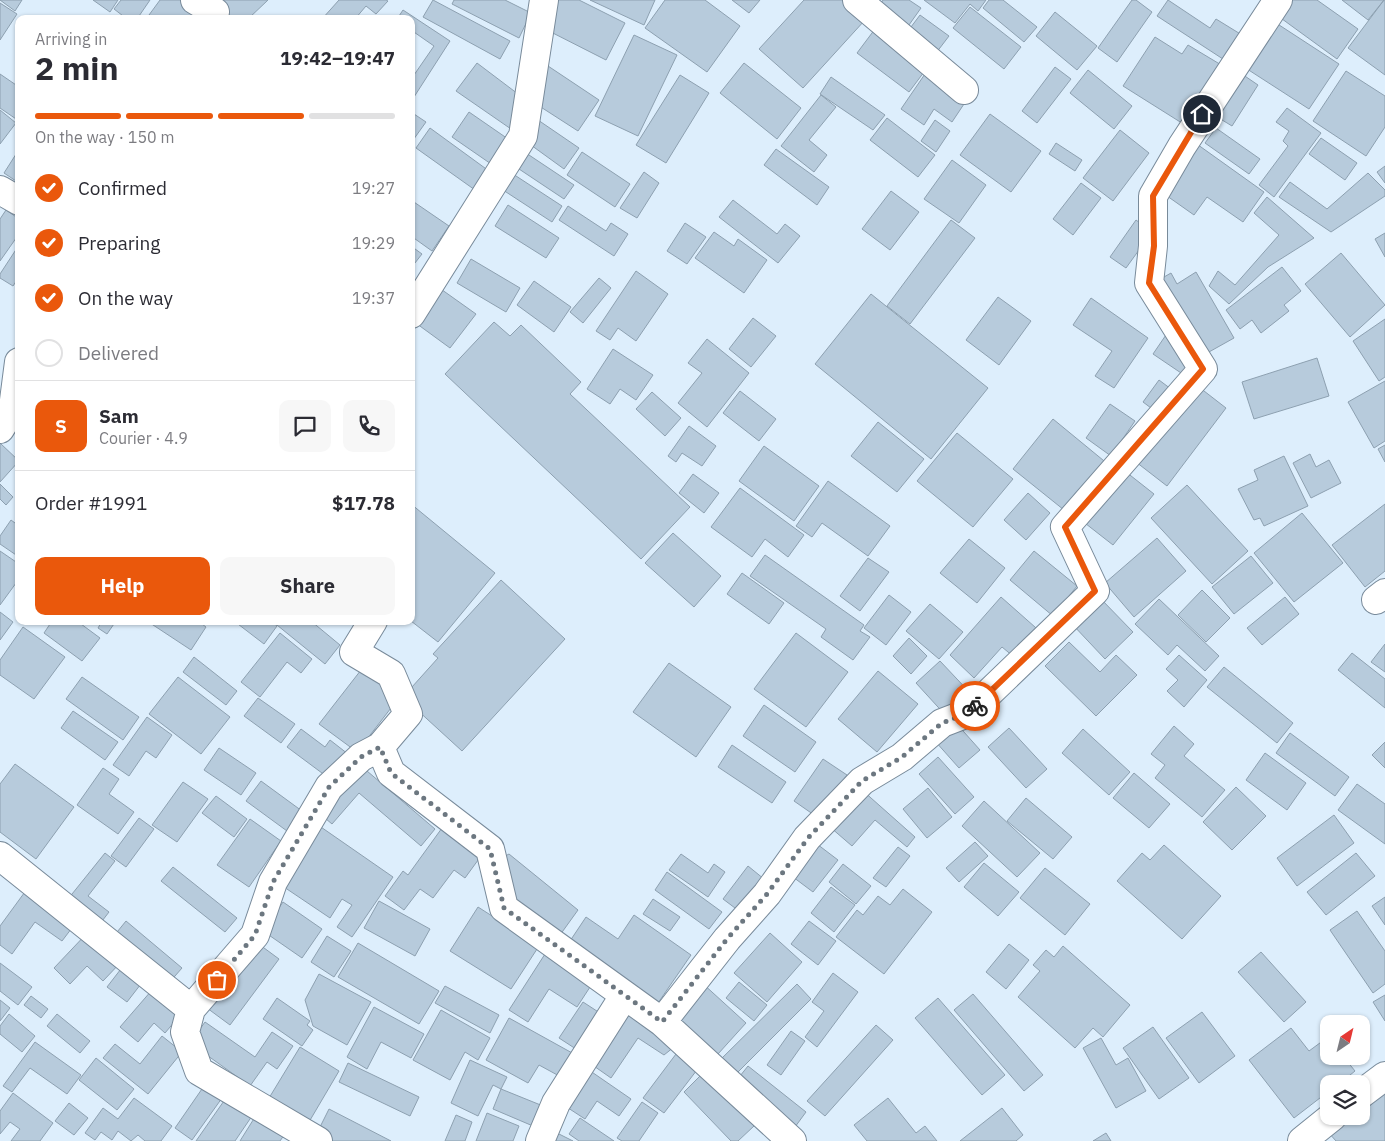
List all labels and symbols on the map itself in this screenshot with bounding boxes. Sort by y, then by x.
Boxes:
pin [1181,93,1223,135]
courier [950,681,1000,731]
pin [196,959,238,1001]
north arrow [1320,1015,1370,1065]

